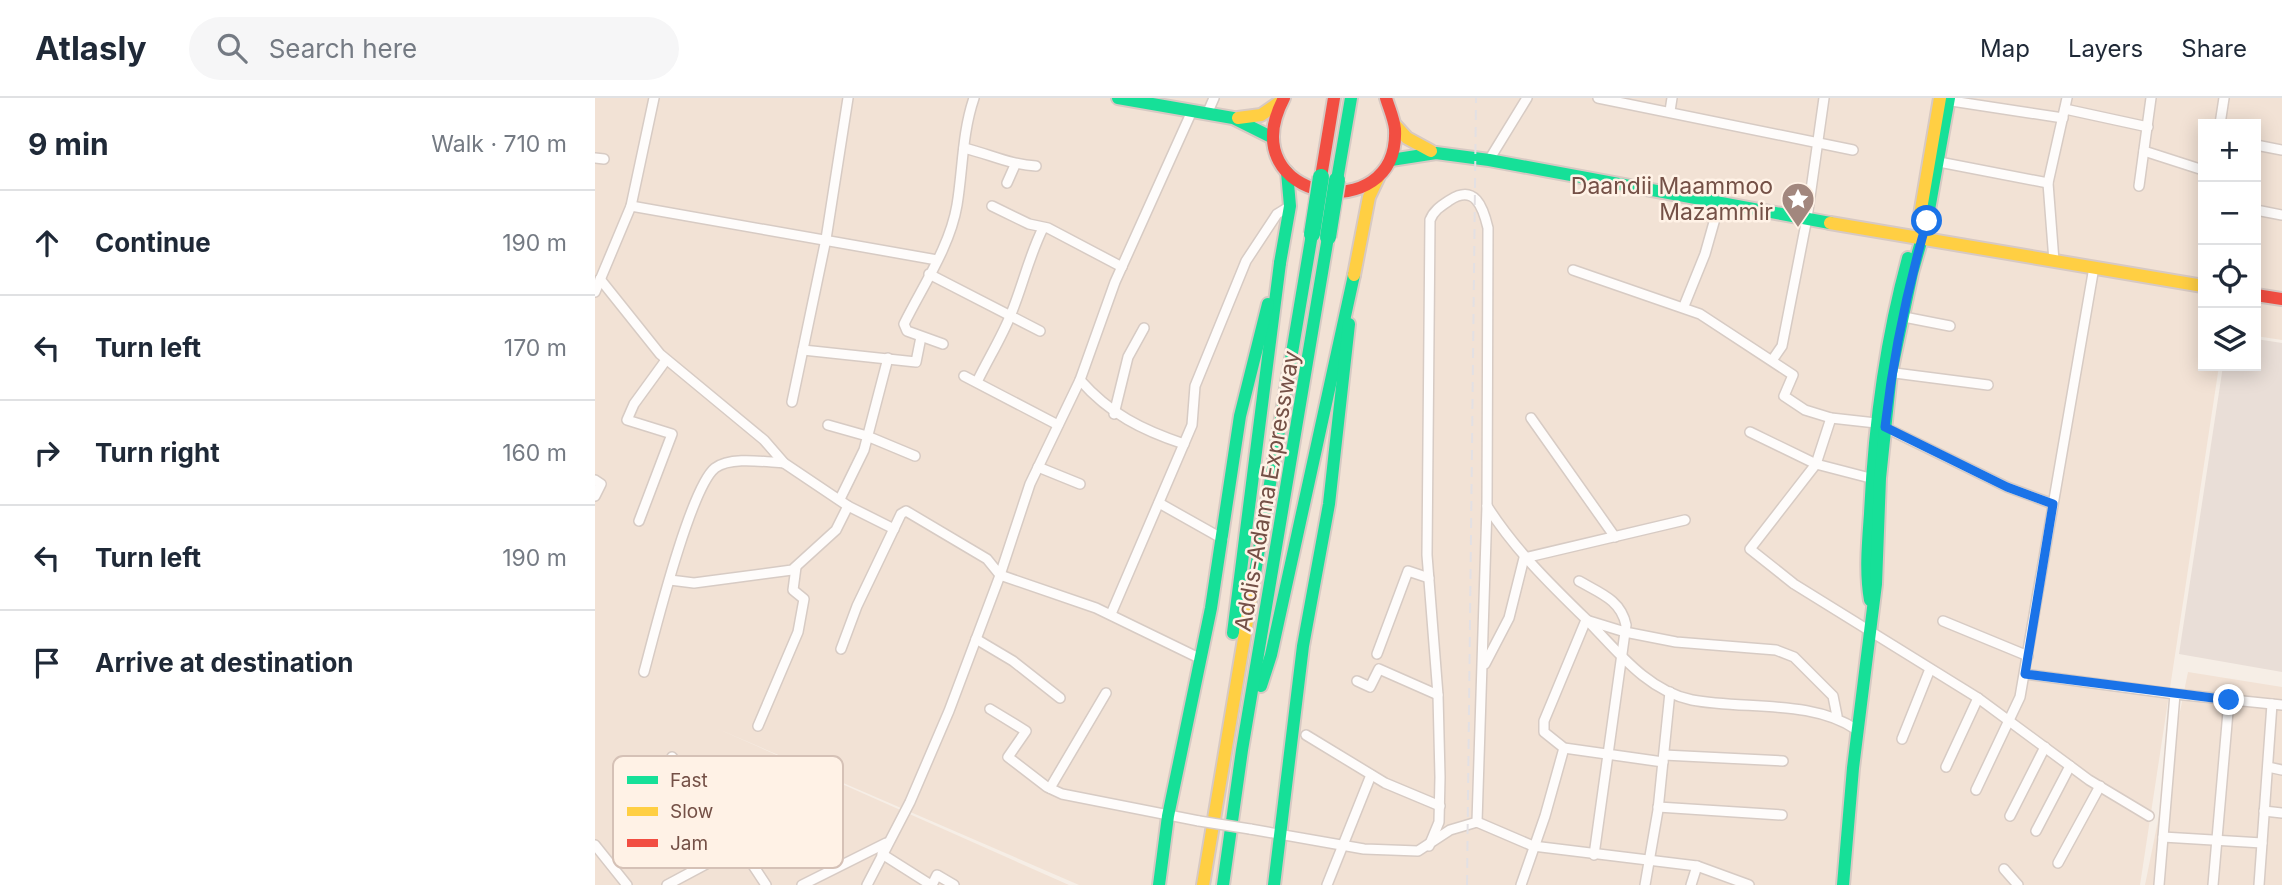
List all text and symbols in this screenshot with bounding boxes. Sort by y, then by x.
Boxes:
search box [189,17,679,80]
text: Atlasly [35,28,147,68]
icon: search [213,29,251,67]
text: Search here [269,33,417,64]
text: Map [1980,34,2030,63]
text: Layers [2068,34,2143,63]
text: Share [2181,34,2247,63]
map controls [2198,119,2261,371]
button: + [2198,119,2261,182]
text: 9 min [28,126,109,162]
text: Walk · 710 m [431,130,567,158]
place label: Daandii Maammoo Mazammir [1571,172,1773,226]
place icon: Daandii Maammoo Mazammir [1779,180,1817,229]
button: − [2198,182,2261,245]
route start [1911,205,1942,236]
icon: ahead [28,224,66,262]
text: Continue [95,227,211,258]
text: 190 m [502,229,567,257]
button: locate [2198,245,2261,308]
button: layers [2198,308,2261,371]
icon: left [28,329,66,367]
text: Turn left [95,332,201,363]
text: 170 m [504,334,567,362]
street label: Addis-Adama Expressway [1228,348,1306,634]
icon: right [28,434,66,472]
text: Turn right [95,437,220,468]
text: 160 m [502,439,567,467]
icon: left [28,539,66,577]
text: Turn left [95,542,201,573]
text: 190 m [502,544,567,572]
icon: arrive [28,644,66,682]
text: Arrive at destination [95,647,354,678]
route end [2213,684,2244,715]
legend [613,756,843,868]
text: Fast [670,769,708,792]
text: Slow [670,800,713,823]
text: Jam [670,832,708,855]

